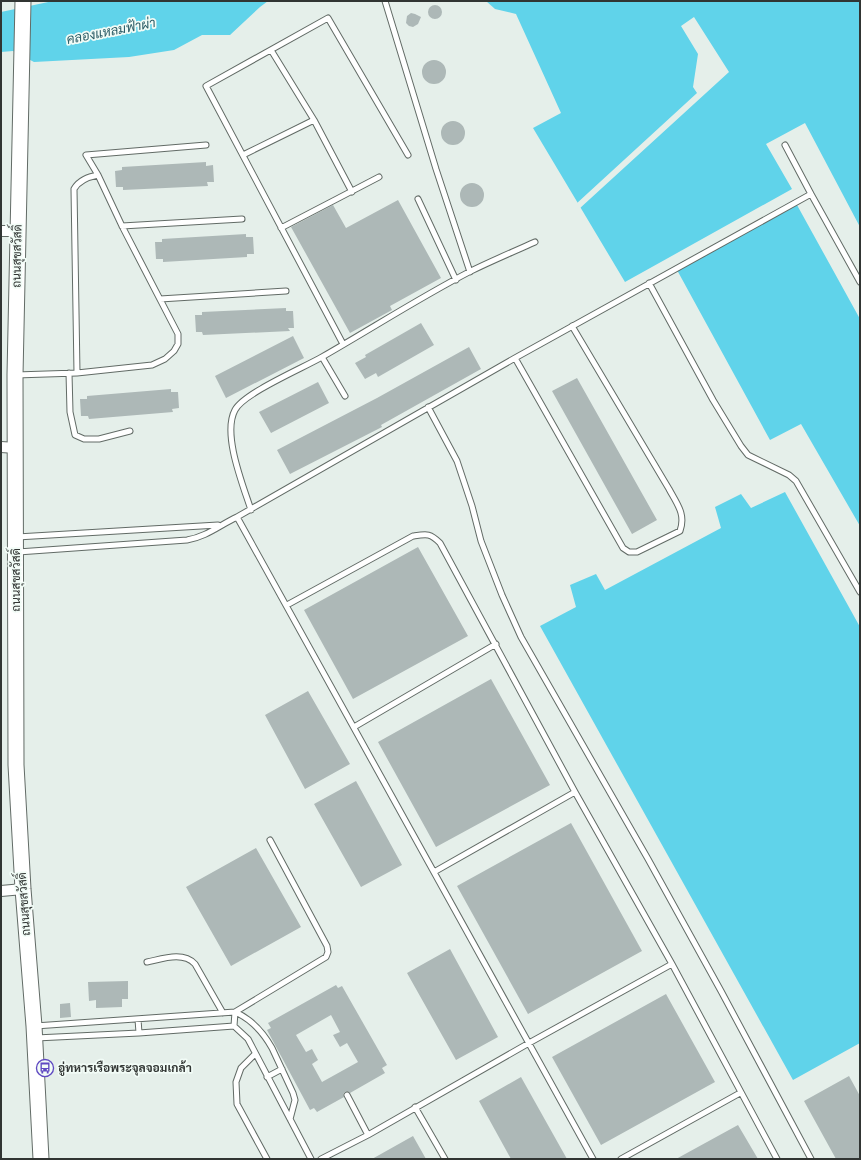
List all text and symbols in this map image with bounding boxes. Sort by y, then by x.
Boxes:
water label: คลองแหลมฟ้าผ่า [65,14,157,48]
street label: ถนนสุขสวัสดิ์ [5,224,27,288]
street label: ถนนสุขสวัสดิ์ [5,548,25,612]
street label: ถนนสุขสวัสดิ์ [10,872,35,936]
bus stop icon: อู่ทหารเรือพระจุลจอมเกล้า [35,1058,55,1078]
place label: อู่ทหารเรือพระจุลจอมเกล้า [58,1060,192,1076]

